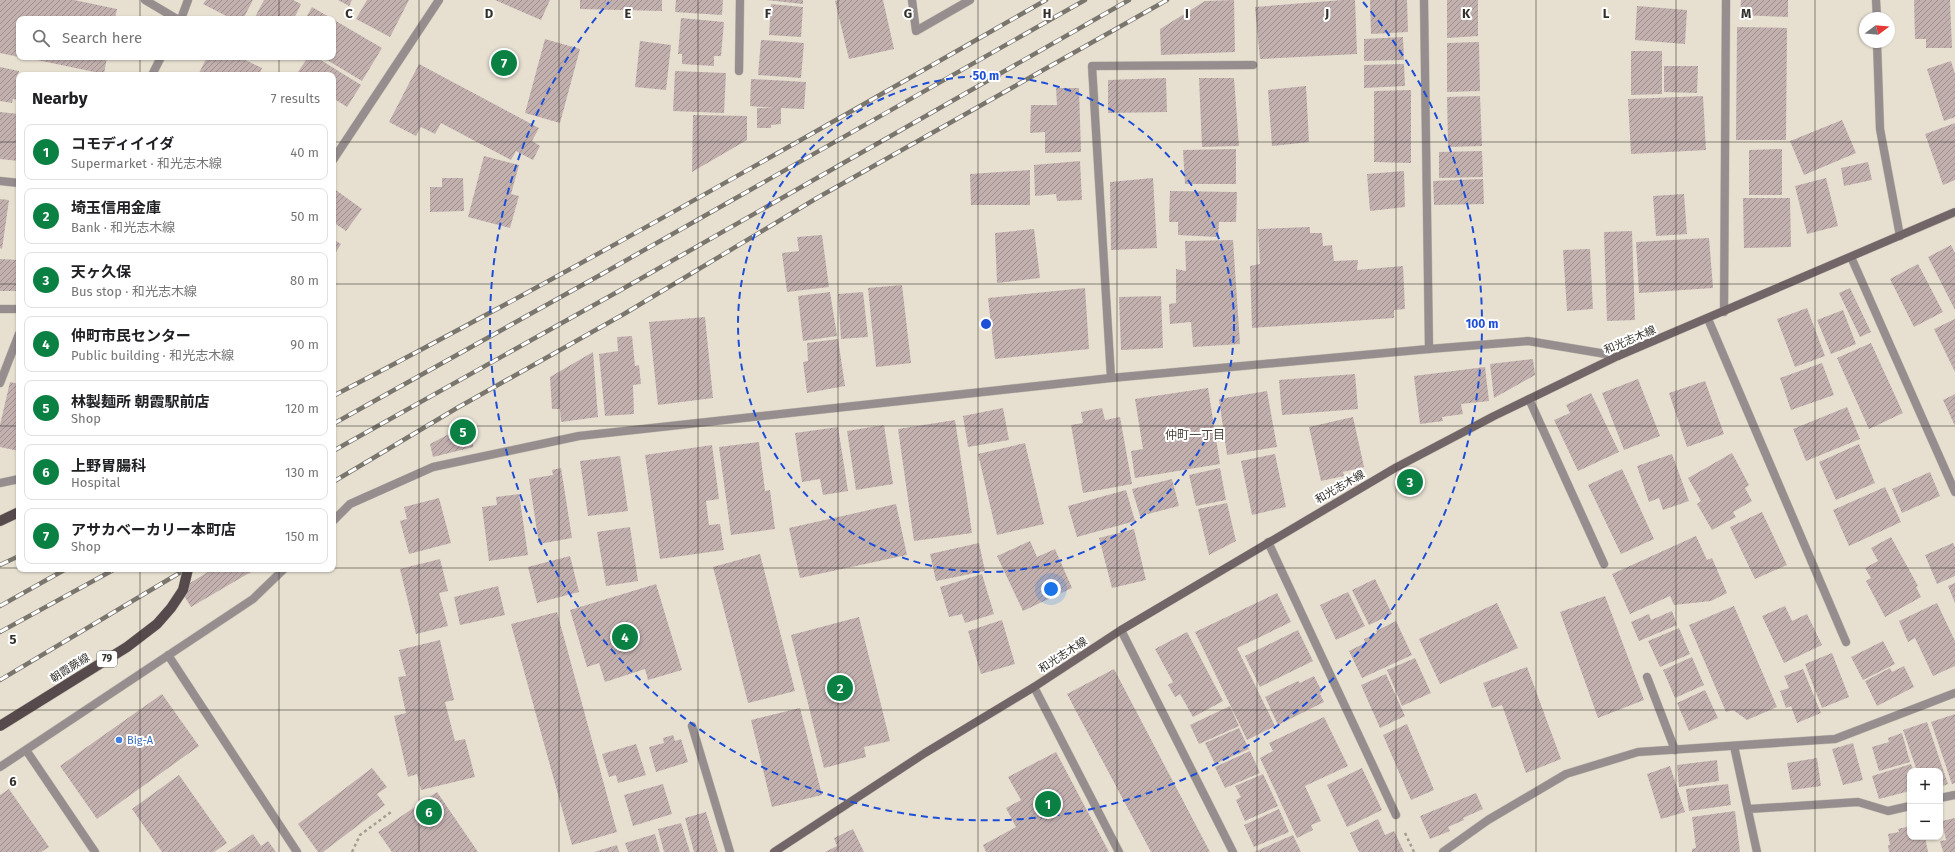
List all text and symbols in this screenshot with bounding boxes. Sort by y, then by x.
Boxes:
text: C [345,6,353,21]
text: D [485,6,494,21]
text: E [625,6,632,21]
text: F [765,6,772,21]
text: G [904,6,912,21]
text: H [1043,6,1051,21]
text: I [1185,6,1189,21]
text: J [1324,6,1329,21]
text: K [1462,6,1471,21]
text: L [1603,6,1610,21]
text: M [1741,6,1751,21]
north arrow [1859,12,1895,48]
search box [16,16,336,60]
icon: search [30,27,52,49]
text: Search here [62,29,142,47]
pin: 7 [491,48,517,78]
text: 50 m [973,69,999,83]
text: Nearby [32,88,87,109]
text: 7 results [271,91,320,106]
text: コモディイイダ [71,135,174,153]
text: 1 [43,145,49,160]
text: 40 m [290,145,319,160]
text: Supermarket · 和光志木線 [71,156,222,171]
text: 埼玉信用金庫 [71,199,161,217]
text: 2 [43,209,49,224]
text: 50 m [291,209,319,224]
text: Bank · 和光志木線 [71,220,175,235]
text: 天ヶ久保 [71,263,131,281]
text: 3 [43,273,49,288]
text: 80 m [290,273,319,288]
text: Bus stop · 和光志木線 [71,284,197,299]
centre of rings [979,317,993,331]
text: 100 m [1466,317,1498,331]
street label: 和光志木線 [1602,323,1658,357]
text: 仲町市民センター [71,327,191,345]
text: 4 [42,337,50,352]
text: 90 m [290,337,319,352]
text: Public building · 和光志木線 [71,348,234,363]
text: 林製麺所 朝霞駅前店 [71,393,210,411]
text: 5 [43,401,49,416]
text: 120 m [285,401,319,416]
text: Shop [71,411,101,426]
pin: 5 [450,417,476,447]
district label: 仲町一丁目 [1165,428,1225,442]
text: 上野胃腸科 [71,457,146,475]
text: 6 [42,465,50,480]
text: 130 m [285,465,319,480]
pin: 3 [1397,467,1423,497]
street label: 和光志木線 [1313,468,1367,506]
text: Hospital [71,475,120,490]
text: アサカベーカリー本町店 [71,521,236,539]
text: 7 [43,529,49,544]
text: 150 m [285,529,319,544]
text: Shop [71,539,101,554]
your location [1041,579,1061,599]
pin: 4 [612,622,638,652]
text: 5 [10,632,17,647]
street label: 和光志木線 [1036,635,1090,675]
street label: 朝霞蕨線 [48,651,92,685]
road number: 79 [97,651,117,667]
pin: 2 [827,673,853,703]
place label: Big-A [127,734,154,747]
marker: Big-A [114,735,124,745]
map controls [1907,768,1943,840]
button: + [1907,768,1943,804]
text: 6 [9,774,17,789]
pin: 1 [1035,789,1061,819]
pin: 6 [416,797,442,827]
button: − [1907,804,1943,840]

